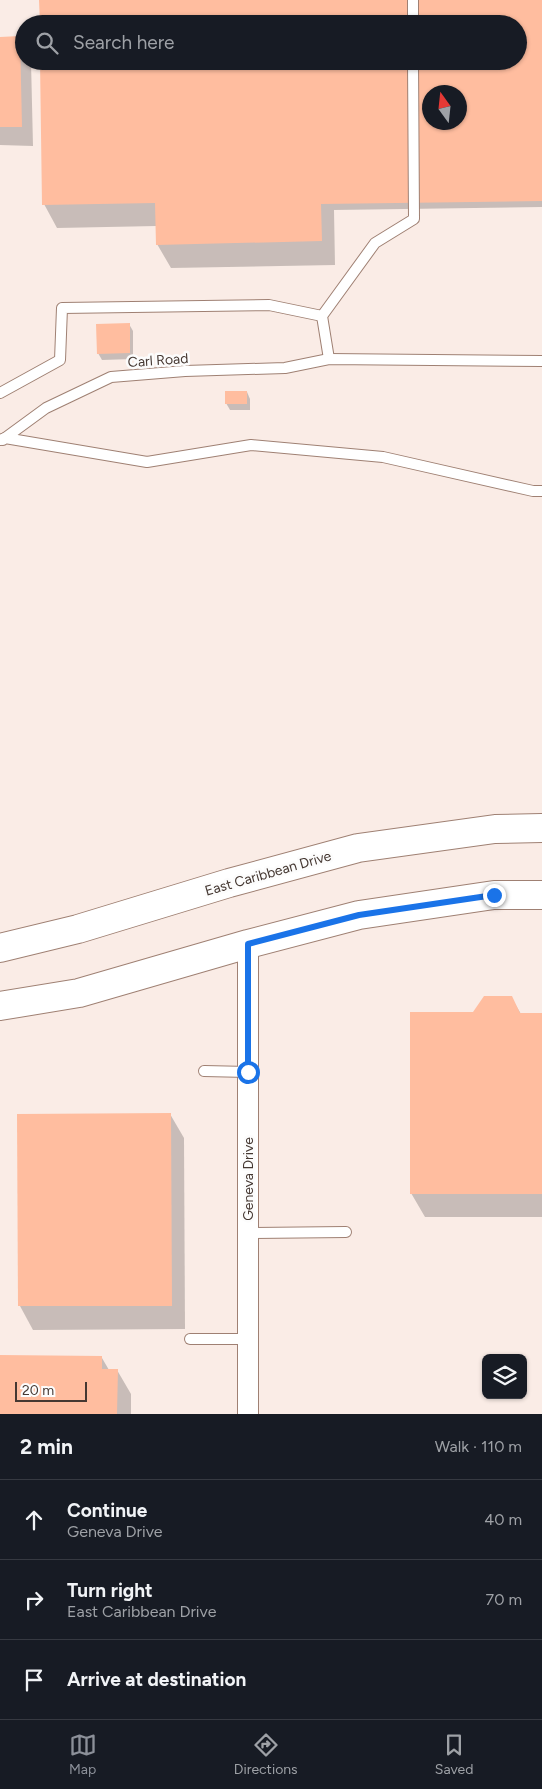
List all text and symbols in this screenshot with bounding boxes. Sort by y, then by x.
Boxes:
search box [15,15,527,70]
icon: search [33,29,61,57]
text: Search here [73,31,175,54]
north arrow [422,85,467,130]
street label: Carl Road [127,350,189,371]
street label: East Caribbean Drive [203,847,334,900]
route end [483,884,506,907]
route start [237,1061,260,1084]
street label: Geneva Drive [240,1137,257,1221]
map controls [482,1354,527,1399]
button: layers [482,1354,527,1399]
scale bar [15,1379,88,1402]
text: 20 m [22,1382,54,1399]
text: 2 min [20,1434,73,1459]
text: Walk · 110 m [435,1437,522,1456]
text: Continue [67,1499,147,1522]
icon: ahead [20,1506,48,1534]
text: 40 m [484,1510,522,1529]
text: Geneva Drive [67,1522,163,1541]
text: Turn right [67,1579,153,1602]
icon: right [20,1586,48,1614]
text: 70 m [486,1590,522,1609]
text: East Caribbean Drive [67,1602,216,1621]
icon: arrive [20,1666,48,1694]
text: Arrive at destination [67,1668,246,1691]
tab: Map [69,1731,97,1778]
tab: Directions [234,1731,298,1778]
tab: Saved [435,1731,473,1778]

